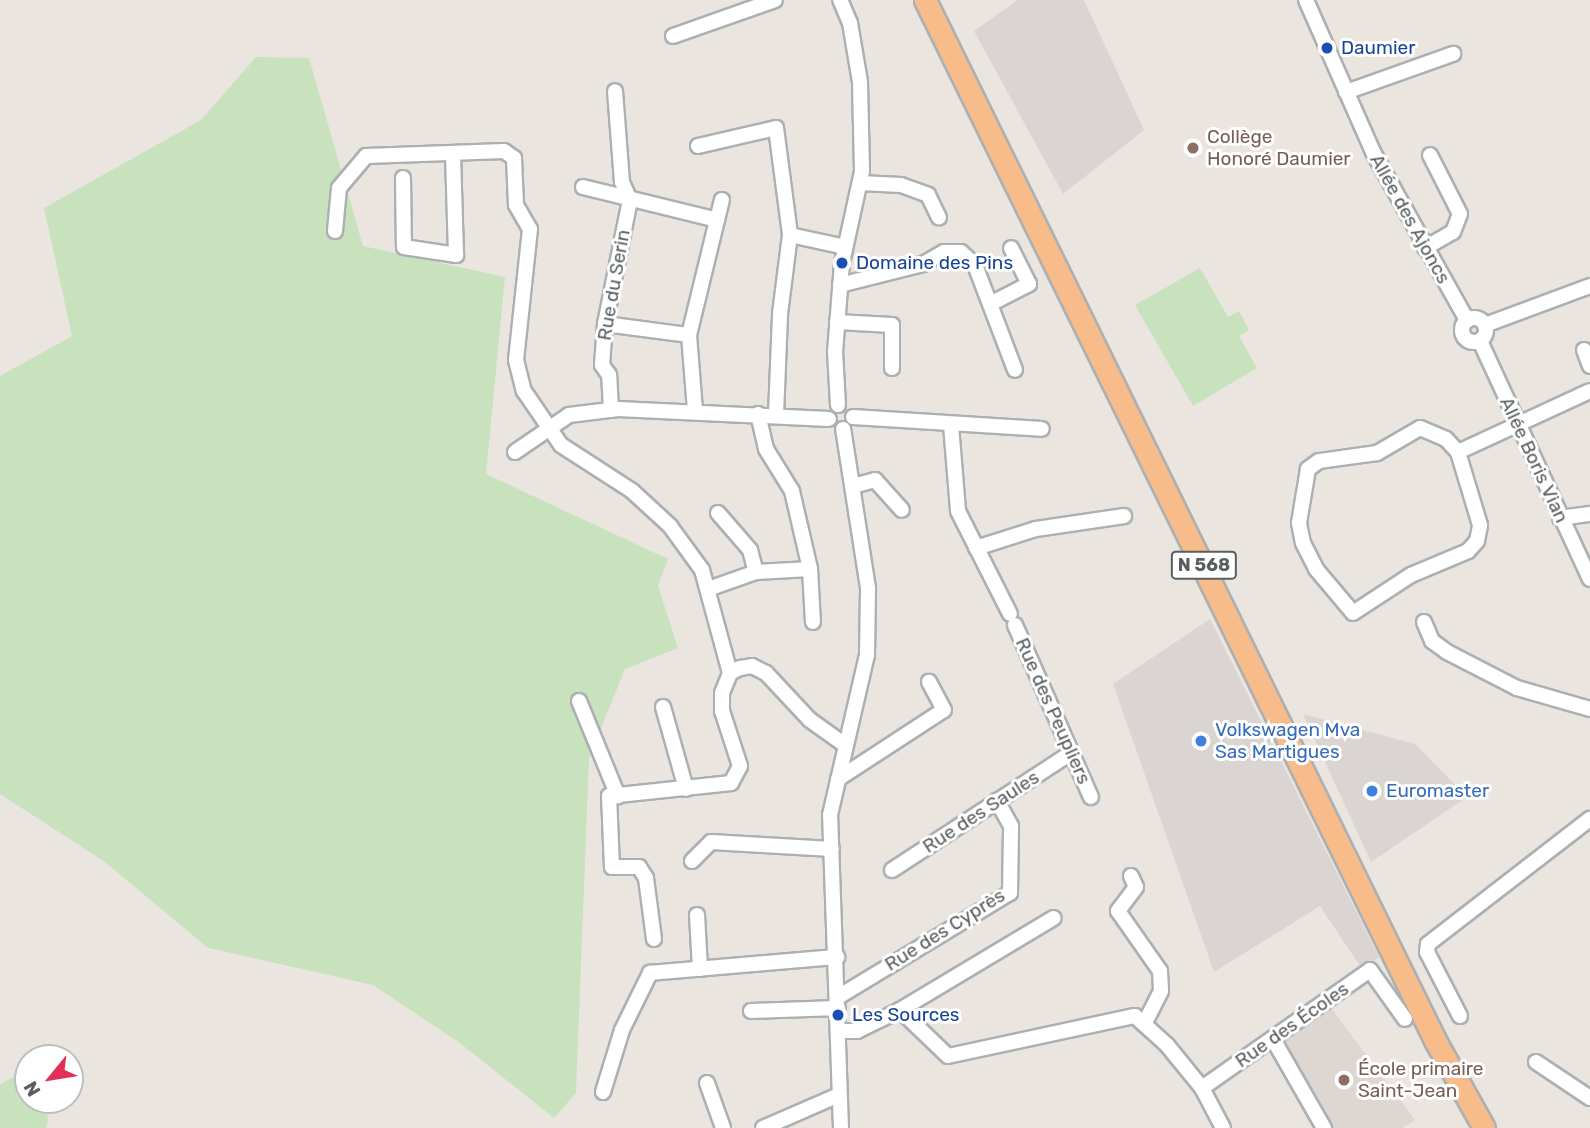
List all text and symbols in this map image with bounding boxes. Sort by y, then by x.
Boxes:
place label: Daumier [1341,37,1415,59]
marker: Daumier [1319,40,1335,56]
place label: Collège Honoré Daumier [1207,126,1351,170]
marker: Collège Honoré Daumier [1185,140,1201,156]
street label: Allée des Ajoncs [1365,150,1455,288]
street label: Rue du Serin [593,228,635,342]
place label: Domaine des Pins [856,252,1013,274]
marker: Domaine des Pins [834,255,850,271]
street label: Allée Boris Vian [1495,393,1573,527]
road number: N 568 [1171,550,1237,580]
street label: Rue des Peupliers [1011,634,1095,788]
place label: Volkswagen Mva Sas Martigues [1215,719,1360,763]
marker: Volkswagen Mva Sas Martigues [1193,733,1209,749]
street label: Rue des Saules [919,766,1043,858]
place label: Euromaster [1386,780,1489,802]
marker: Euromaster [1364,783,1380,799]
street label: Rue des Cyprès [881,884,1009,976]
street label: Rue des Écoles [1231,977,1353,1073]
place label: Les Sources [852,1004,959,1026]
marker: Les Sources [830,1007,846,1023]
north arrow [14,1044,84,1114]
place label: École primaire Saint-Jean [1358,1058,1484,1102]
marker: École primaire Saint-Jean [1336,1072,1352,1088]
text: N [19,1077,45,1100]

